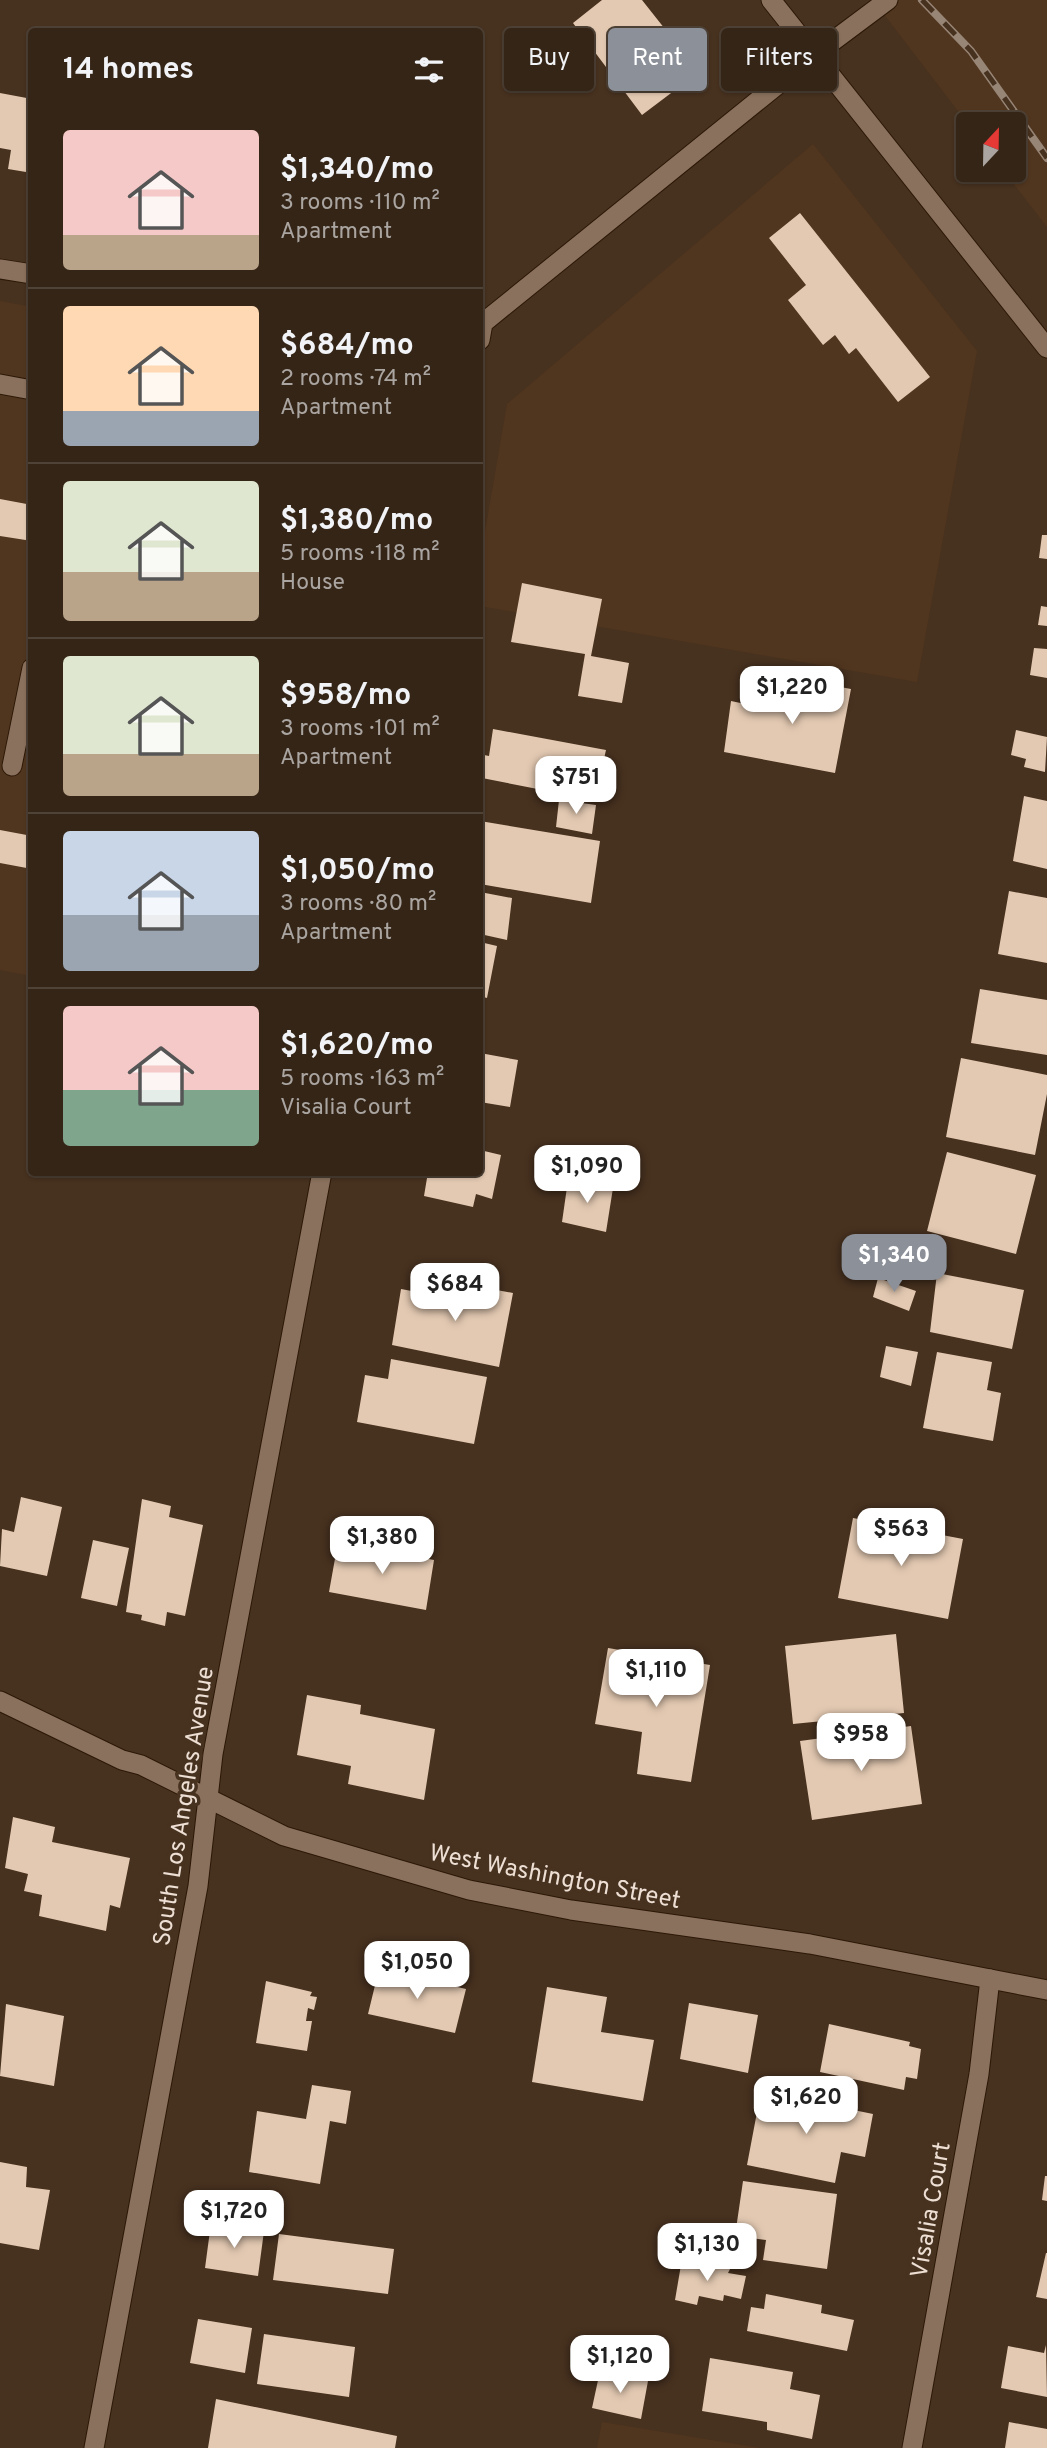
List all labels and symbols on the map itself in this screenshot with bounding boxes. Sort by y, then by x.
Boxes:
north arrow [956,112,1026,182]
pin: $1,220 [735,666,849,726]
pin: $751 [535,756,617,816]
pin: $1,090 [530,1146,644,1205]
pin: $1,340 [837,1234,951,1294]
pin: $684 [414,1264,496,1323]
pin: $563 [860,1508,942,1568]
pin: $1,380 [325,1516,439,1576]
pin: $1,110 [599,1650,713,1709]
street label: South Los Angeles Avenue [148,1664,222,1948]
pin: $958 [820,1714,902,1773]
street label: West Washington Street [426,1839,683,1917]
pin: $1,050 [360,1941,474,2001]
pin: $1,620 [749,2076,863,2136]
street label: Visalia Court [905,2140,959,2281]
pin: $1,720 [177,2190,291,2250]
pin: $1,130 [650,2224,764,2283]
pin: $1,120 [563,2336,677,2395]

